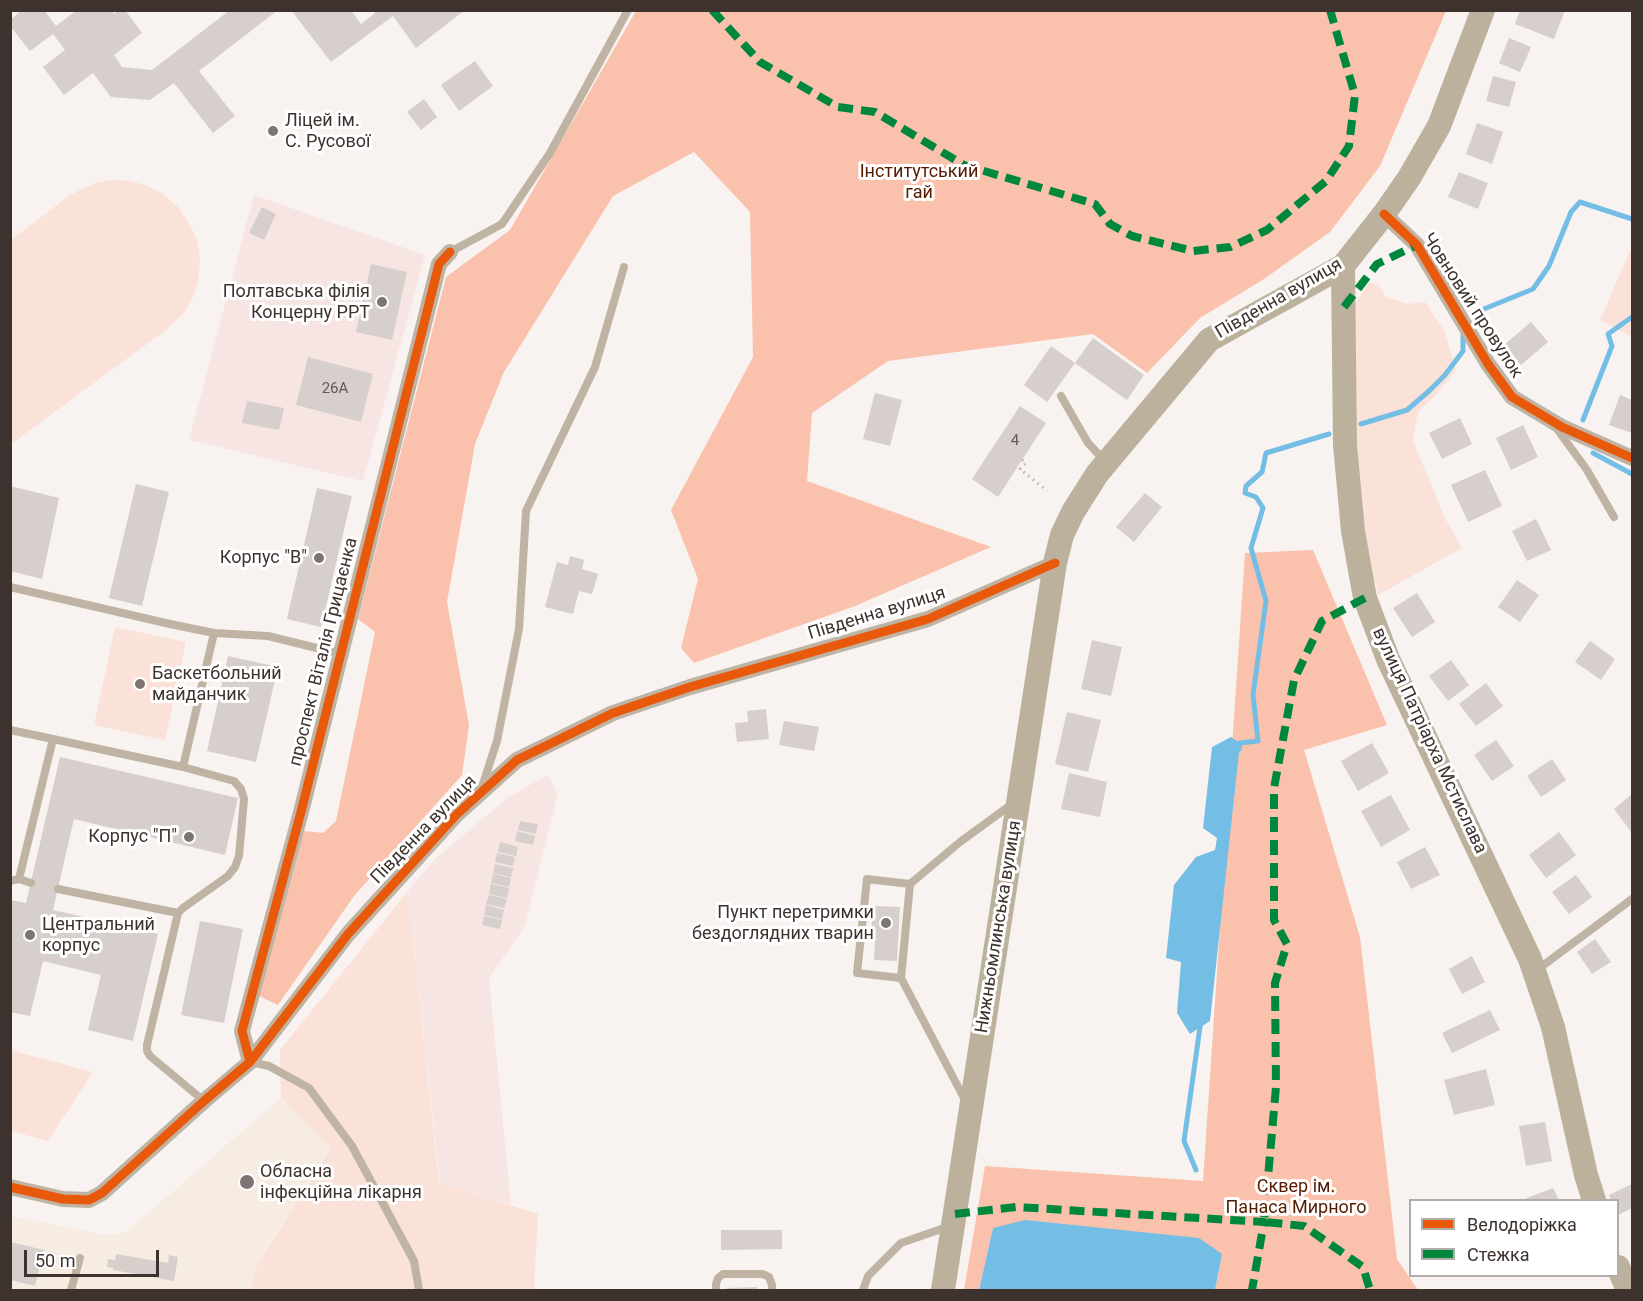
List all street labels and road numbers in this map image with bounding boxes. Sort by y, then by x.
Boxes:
street label: Човновий провулок [1417,229,1527,383]
street label: Південна вулиця [1212,254,1346,344]
street label: проспект Віталія Грицаєнка [285,536,363,768]
street label: Південна вулиця [806,583,948,645]
street label: вулиця Патріарха Мстислава [1367,625,1491,857]
street label: Південна вулиця [367,771,481,889]
street label: Нижньомлинська вулиця [972,819,1026,1035]

